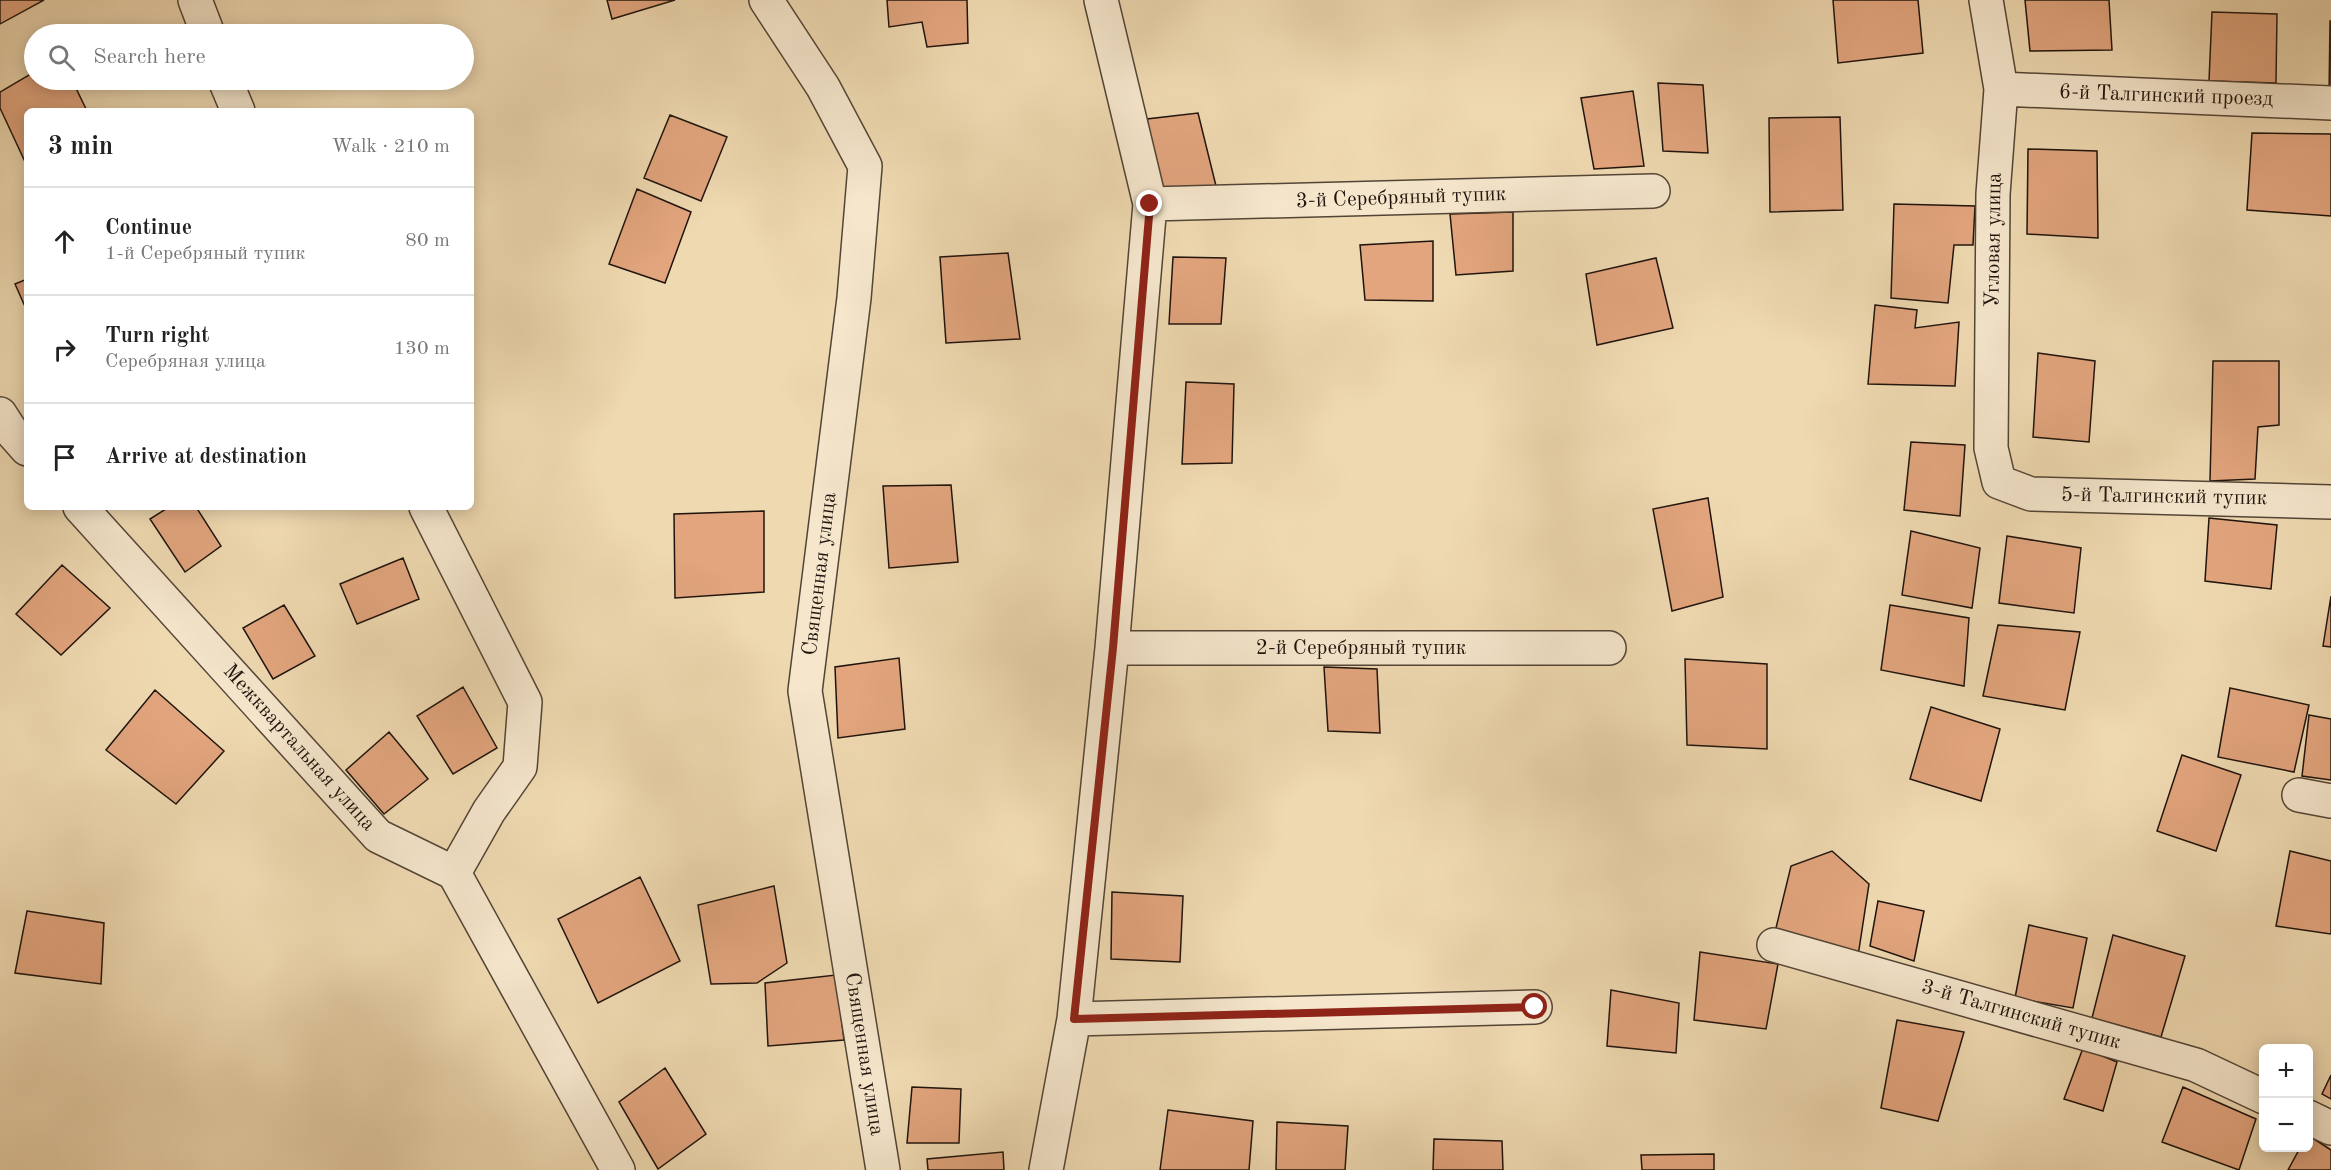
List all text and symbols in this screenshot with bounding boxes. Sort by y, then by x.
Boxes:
search box [24,24,474,90]
icon: search [45,41,78,74]
text: Search here [93,46,206,68]
street label: 6-й Талгинский проезд [2059,82,2274,110]
text: 3 min [48,134,113,160]
text: Walk · 210 m [331,137,450,157]
street label: Угловая улица [1982,172,2006,308]
street label: 3-й Серебряный тупик [1295,184,1507,212]
route end [1136,190,1162,216]
text: Continue [105,217,192,239]
icon: ahead [48,225,81,258]
text: 80 m [405,231,450,251]
text: 1-й Серебряный тупик [105,244,306,264]
text: Turn right [105,325,209,347]
icon: right [48,333,81,366]
text: 130 m [394,339,450,359]
text: Серебряная улица [105,352,266,372]
icon: arrive [48,441,81,474]
text: Arrive at destination [105,446,307,468]
street label: 5-й Талгинский тупик [2061,485,2268,509]
street label: Священная улица [800,491,840,657]
street label: 2-й Серебряный тупик [1256,638,1467,659]
street label: Межквартальная улица [219,661,379,835]
street label: Священная улица [841,971,887,1137]
street label: 3-й Талгинский тупик [1919,976,2124,1054]
route start [1521,993,1547,1019]
map controls [2259,1044,2313,1152]
button: + [2259,1044,2313,1098]
button: − [2259,1098,2313,1152]

